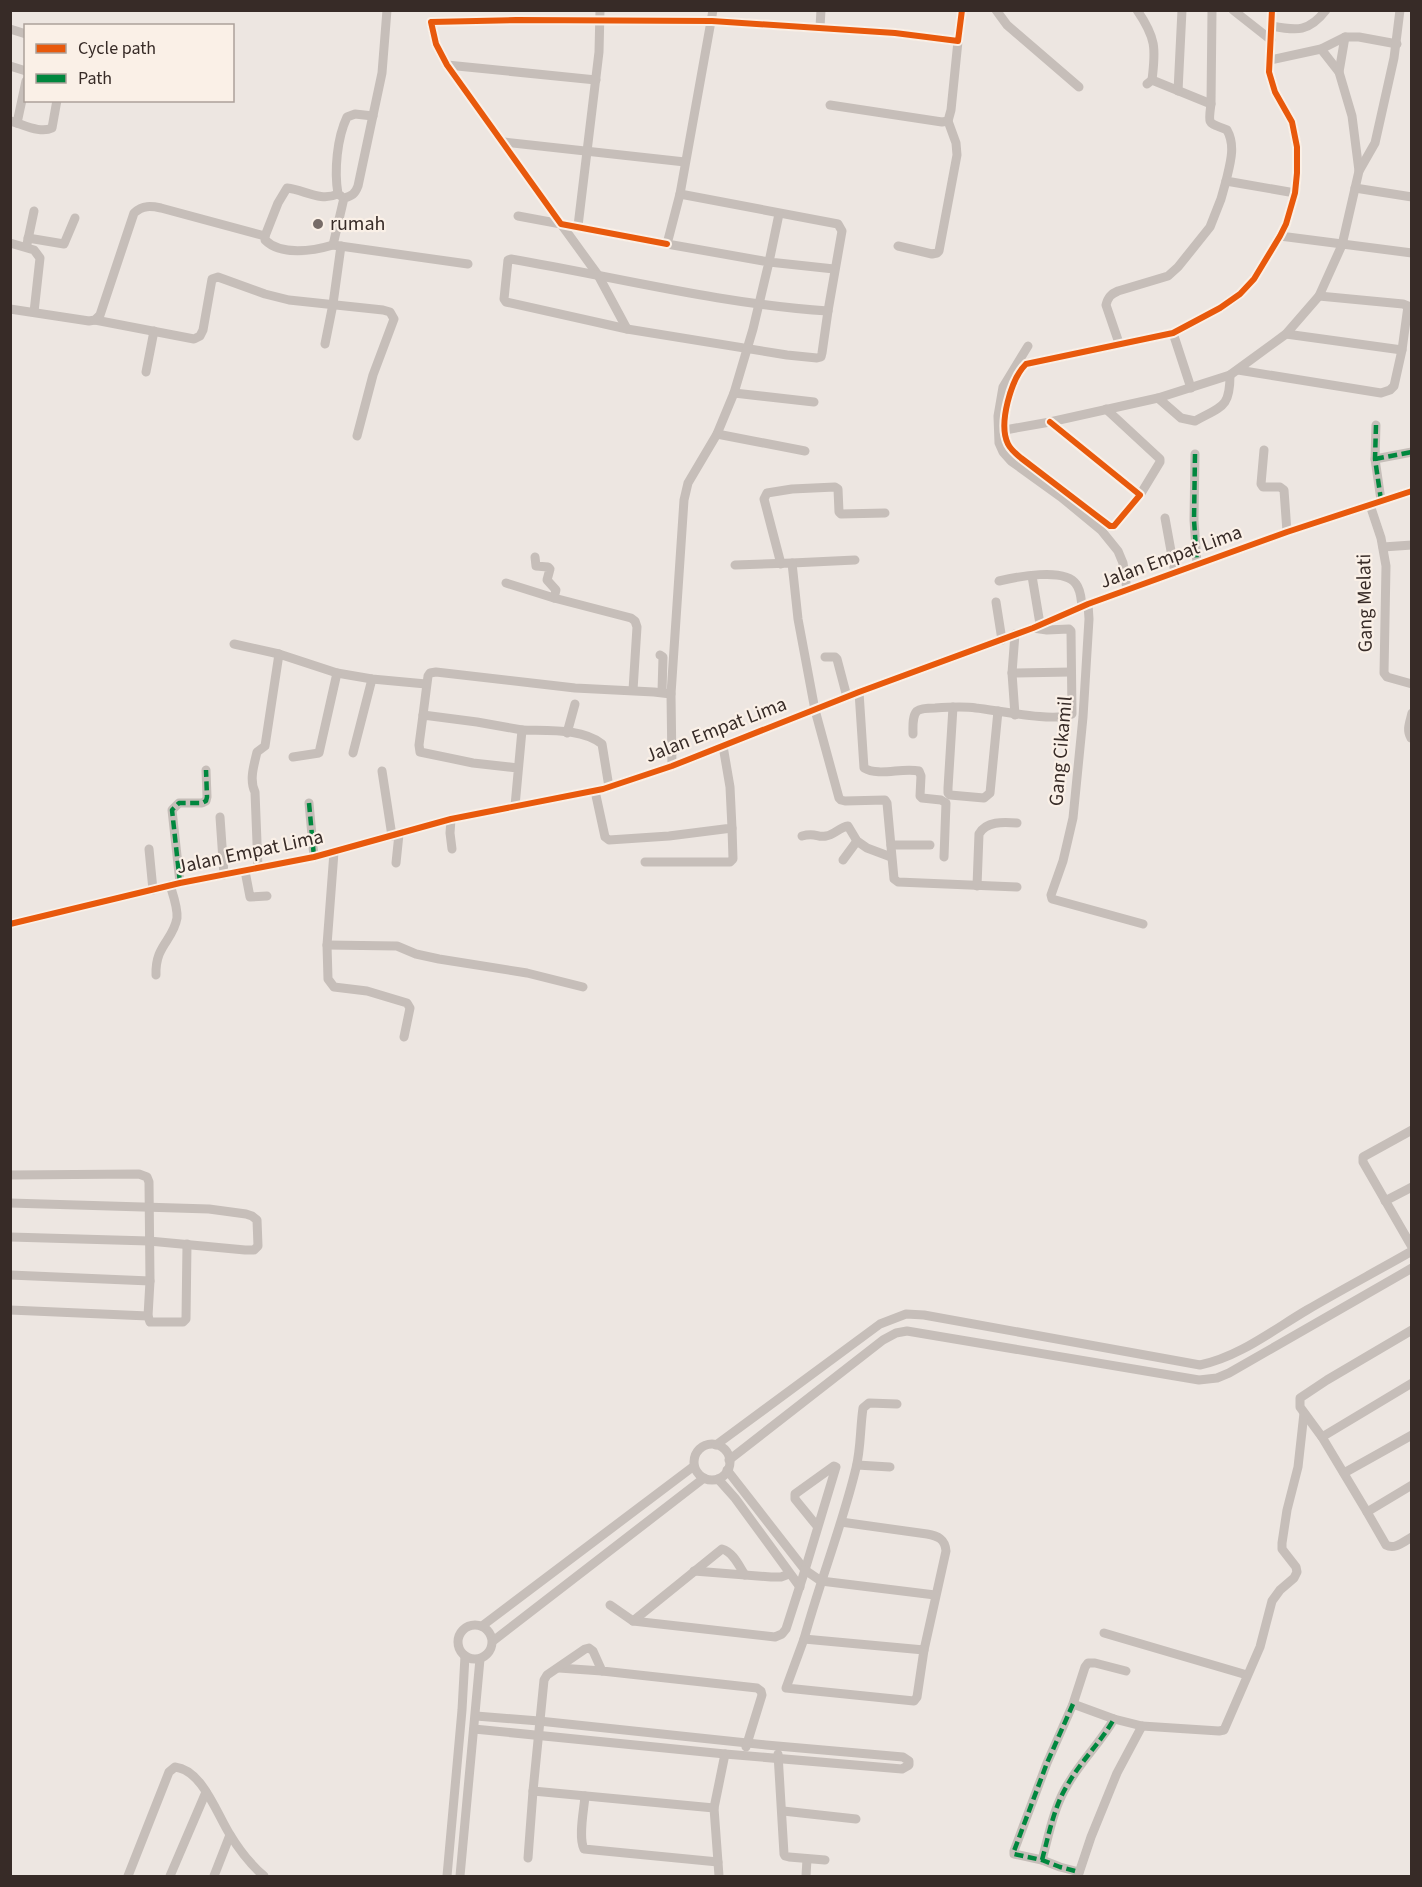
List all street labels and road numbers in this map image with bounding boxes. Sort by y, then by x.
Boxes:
street label: Jalan Empat Lima [1096,518,1246,596]
street label: Gang Melati [1350,554,1380,652]
street label: Jalan Empat Lima [641,690,791,770]
street label: Gang Cikamil [1042,695,1080,807]
street label: Jalan Empat Lima [174,823,326,881]

